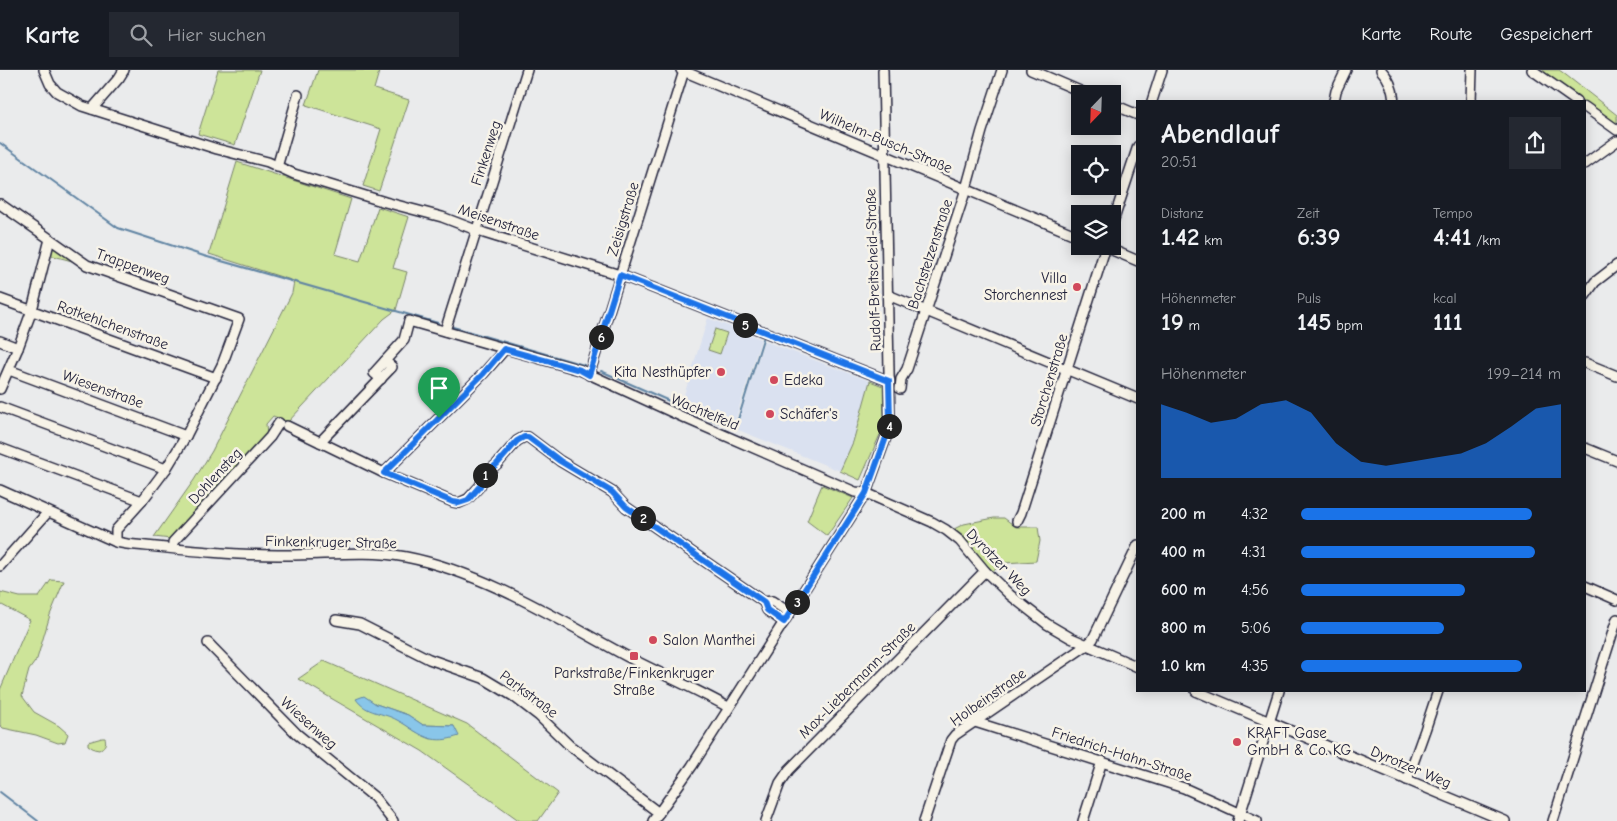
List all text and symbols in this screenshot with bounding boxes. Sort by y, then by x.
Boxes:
search box [109,12,459,57]
text: Karte [25,21,79,49]
icon: search [127,21,155,49]
text: Hier suchen [167,24,266,46]
text: Karte [1361,24,1401,45]
text: Route [1429,24,1472,45]
text: Gespeichert [1500,24,1592,45]
north arrow [1071,85,1121,135]
map controls [1071,85,1121,255]
street label: Wilhelm-Busch-Straße [817,105,956,177]
button: share [1509,117,1561,169]
street label: Finkenweg [467,118,505,188]
text: Abendlauf [1161,118,1279,150]
button: locate [1071,145,1121,195]
text: 20:51 [1161,153,1197,171]
street label: Zeisigstraße [603,179,643,258]
street label: Rudolf-Breitscheid-Straße [861,188,885,352]
street label: Bachstelzenstraße [904,196,956,311]
street label: Meisenstraße [456,200,542,244]
button: layers [1071,205,1121,255]
text: Distanz [1161,205,1203,222]
text: Zeit [1297,205,1319,222]
text: Tempo [1433,205,1473,222]
text: 1.42 [1161,222,1200,251]
text: 6:39 [1297,222,1341,251]
text: 4:41 [1433,222,1471,251]
text: km [1200,232,1223,249]
text: /km [1471,232,1501,249]
street label: Trappenweg [94,244,172,288]
place label: Villa Storchennest [984,269,1068,304]
marker: Villa Storchennest [1071,281,1083,293]
text: Höhenmeter [1161,290,1236,307]
text: Puls [1297,290,1321,307]
text: kcal [1433,290,1457,307]
street label: Rotkehlchenstraße [55,297,172,354]
text: 19 [1161,307,1184,336]
text: 145 [1297,307,1332,336]
text: 111 [1433,307,1462,336]
pin: 5 [732,312,758,338]
text: 5 [742,317,749,334]
text: m [1184,317,1200,334]
text: bpm [1332,317,1363,334]
pin: 6 [588,324,614,350]
text: 6 [598,329,605,346]
street label: Storchenstraße [1026,331,1072,429]
place label: Kita Nesthüpfer [614,363,711,381]
text: Höhenmeter [1161,365,1246,383]
text: 199–214 m [1487,365,1561,383]
street label: Wiesenstraße [60,366,147,412]
marker: Kita Nesthüpfer [715,366,727,378]
pin [418,367,460,418]
place label: Edeka [784,371,823,389]
icon: arrive [425,374,453,402]
marker: Edeka [768,374,780,386]
street label: Wachtelfeld [668,390,742,434]
place label: Schäfer's [780,405,838,423]
marker: Schäfer's [764,408,776,420]
pin: 4 [876,414,902,438]
text: 4 [886,418,893,435]
street label: Dohlensteg [185,444,245,508]
pin: 1 [472,462,498,488]
text: 1 [483,467,488,484]
text: 200 m [1161,505,1206,523]
text: 4:32 [1241,505,1268,523]
pin: 2 [630,506,656,530]
text: 2 [640,510,647,527]
street label: Dyrotzer Weg [963,525,1035,599]
street label: Finkenkruger Straße [265,532,398,552]
text: 400 m [1161,543,1205,561]
text: 4:31 [1241,543,1266,561]
text: 600 m [1161,581,1206,599]
text: 4:56 [1241,581,1269,599]
pin: 3 [784,590,810,614]
text: 3 [794,594,801,611]
street label: Max-Liebermann-Straße [795,618,919,742]
text: 800 m [1161,619,1206,637]
text: 5:06 [1241,619,1271,637]
place label: Salon Manthei [663,631,755,649]
marker: Salon Manthei [647,634,659,646]
marker: Parkstraße/Finkenkruger Straße [628,650,640,662]
text: 1.0 km [1161,657,1206,675]
text: 4:35 [1241,657,1268,675]
place label: Parkstraße/Finkenkruger Straße [554,664,714,699]
street label: Holbeinstraße [947,664,1030,730]
street label: Parkstraße [496,666,562,722]
street label: Wiesenweg [277,693,341,753]
street label: Friedrich-Hahn-Straße [1050,723,1195,785]
place label: KRAFT Gase GmbH & Co. KG [1247,724,1352,759]
marker: KRAFT Gase GmbH & Co. KG [1231,736,1243,748]
street label: Dyrotzer Weg [1368,742,1454,792]

